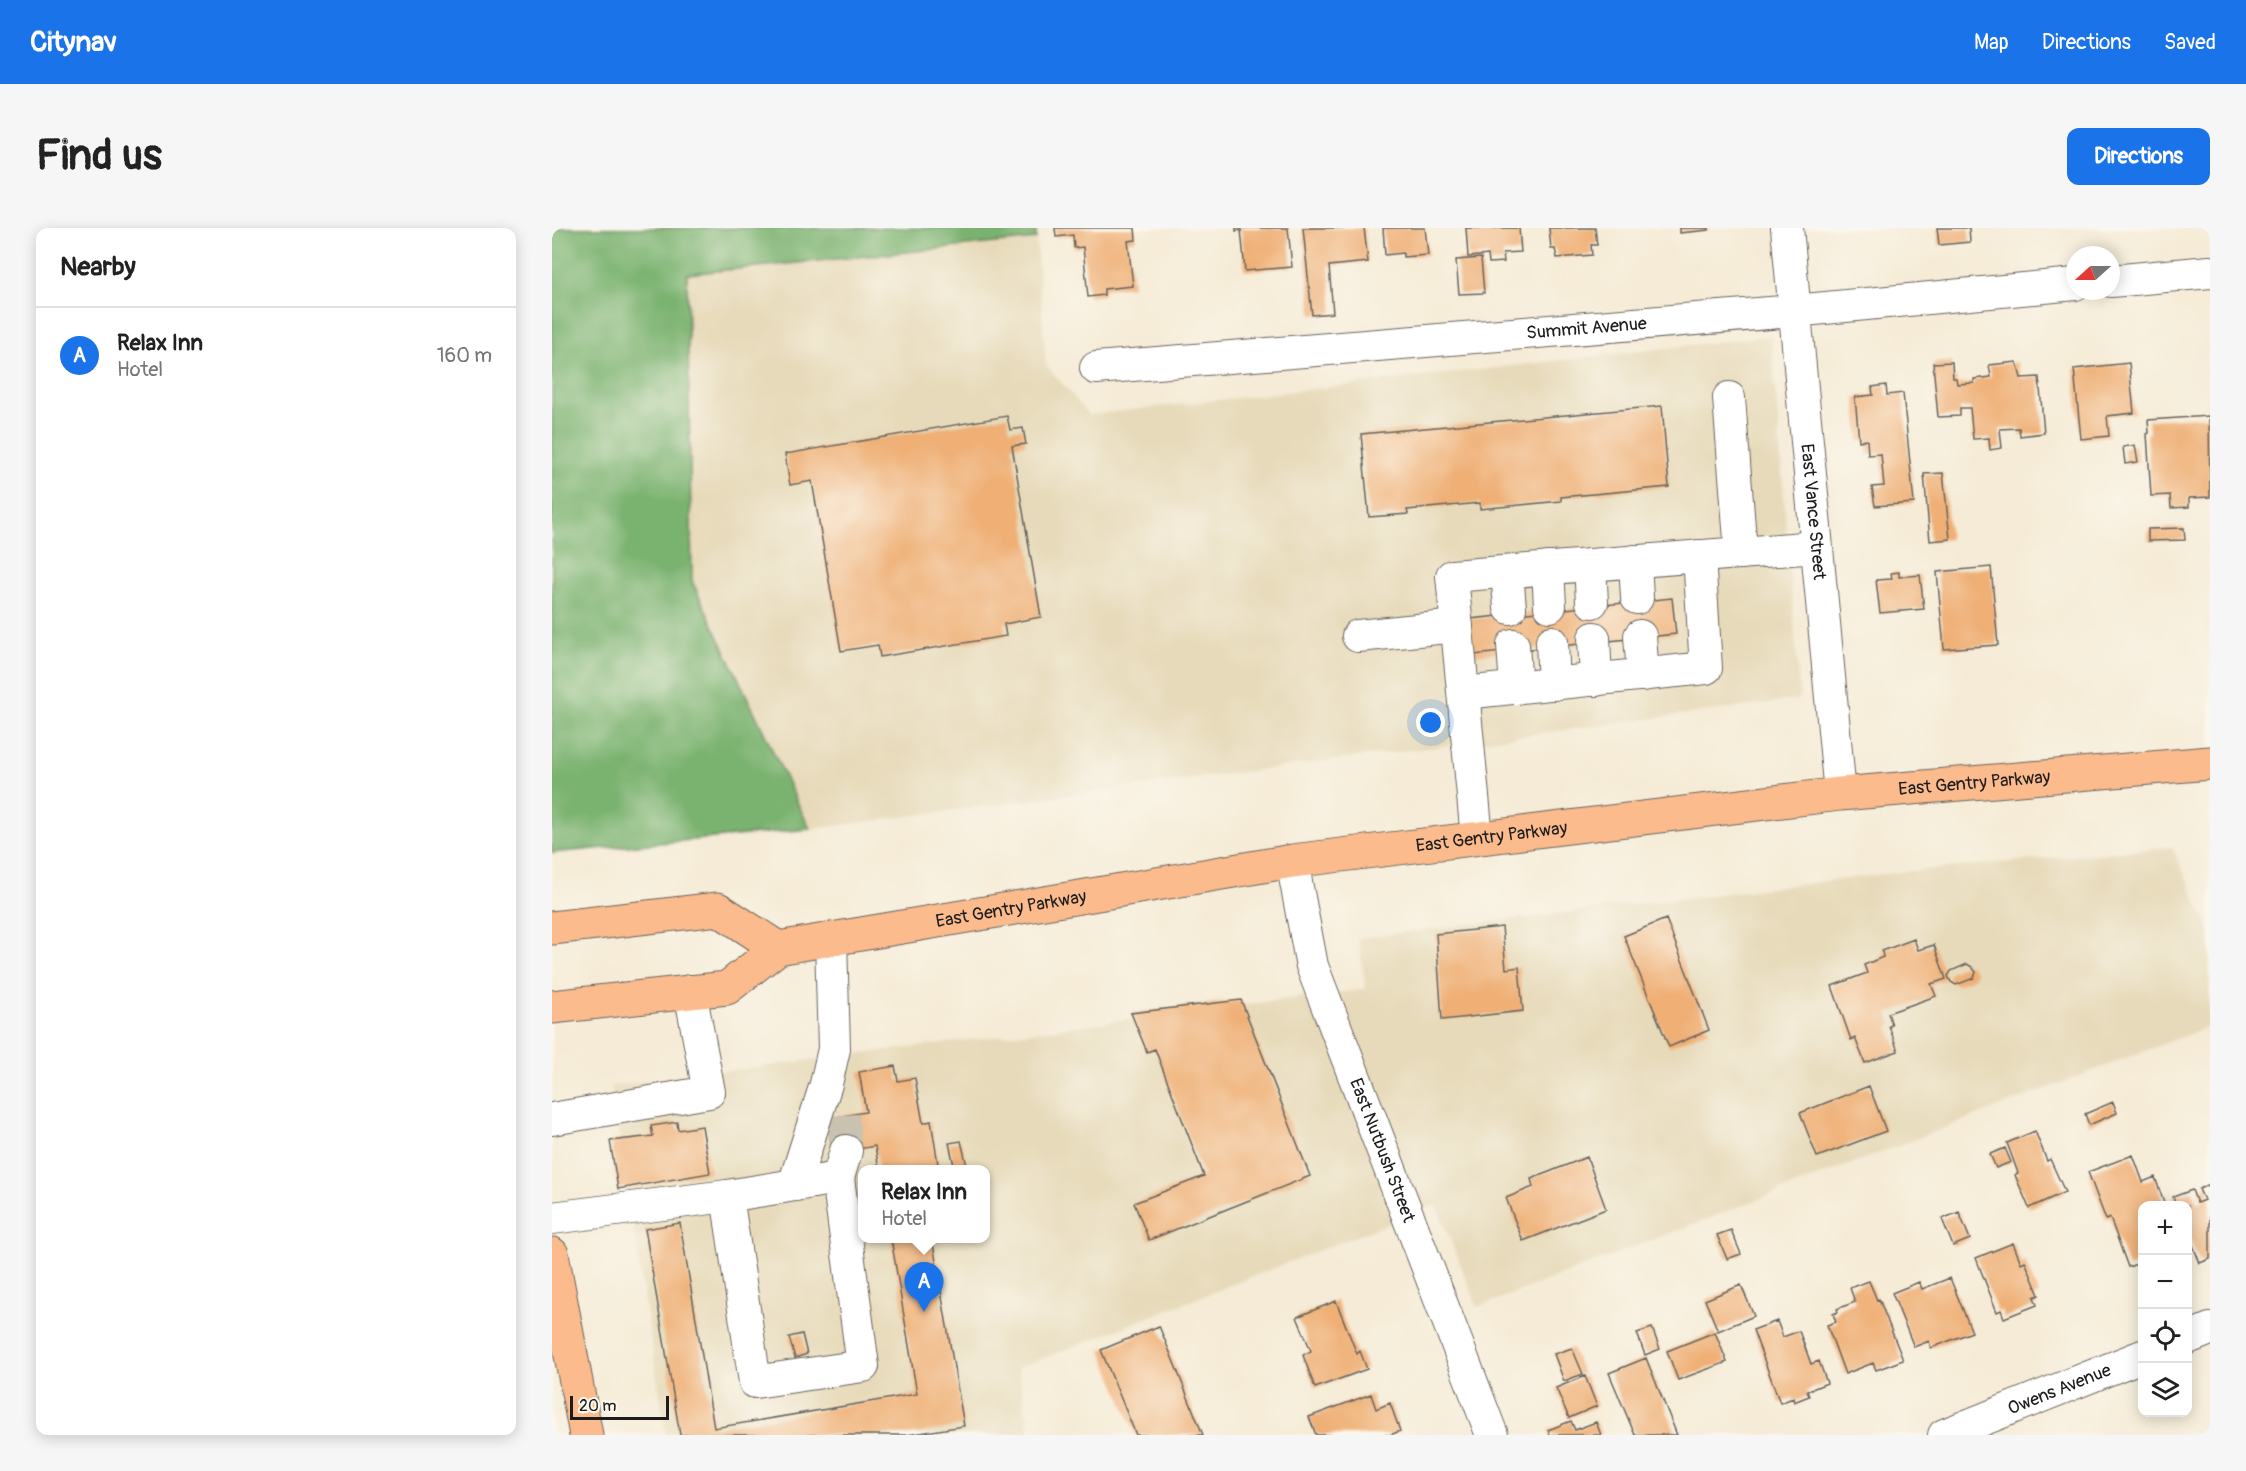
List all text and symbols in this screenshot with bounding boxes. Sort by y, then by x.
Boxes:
text: Citynav [30,25,117,60]
text: Map [1974,29,2009,56]
text: Directions [2042,29,2131,56]
text: Saved [2164,29,2216,56]
button: Directions [2067,128,2210,185]
text: Find us [36,130,162,182]
north arrow [2066,246,2120,300]
text: Nearby [60,251,136,283]
street label: Summit Avenue [1525,312,1648,345]
text: Relax Inn [117,329,203,357]
text: A [73,343,86,368]
text: 160 m [437,343,492,368]
text: Hotel [117,357,163,382]
street label: East Vance Street [1795,443,1831,582]
your location [1416,708,1445,737]
street label: East Gentry Parkway [1897,765,2052,801]
street label: East Gentry Parkway [1414,816,1569,858]
street label: East Gentry Parkway [934,885,1088,933]
street label: East Nutbush Street [1344,1075,1421,1226]
popup [858,1165,990,1243]
text: Relax Inn [881,1178,967,1206]
map controls [2138,1201,2192,1417]
button: + [2138,1201,2192,1255]
text: Hotel [881,1206,927,1231]
button: − [2138,1255,2192,1309]
pin: A [904,1262,944,1312]
button: locate [2138,1309,2192,1363]
street label: Owens Avenue [2004,1359,2114,1420]
button: layers [2138,1363,2192,1417]
scale bar [570,1393,669,1420]
text: 20 m [579,1396,617,1416]

